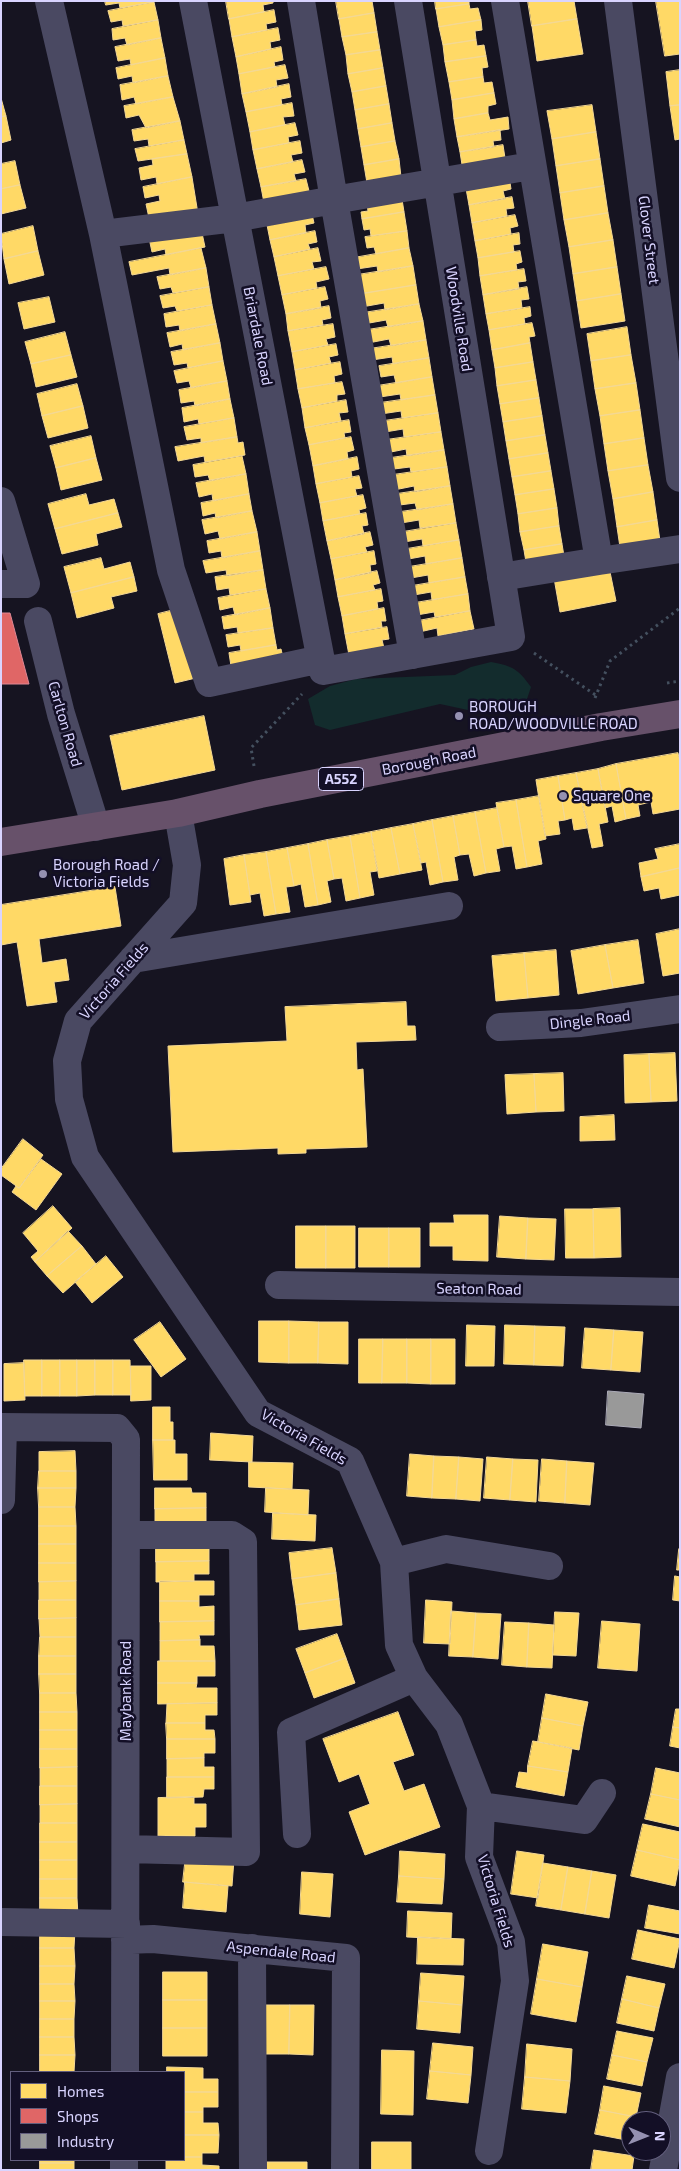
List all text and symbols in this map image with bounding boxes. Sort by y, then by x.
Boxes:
street label: Glover Street [635,195,663,285]
street label: Woodville Road [442,265,476,373]
street label: Briardale Road [240,285,276,387]
street label: Carlton Road [44,679,86,769]
place label: BOROUGH ROAD/WOODVILLE ROAD [469,698,638,733]
marker: BOROUGH ROAD/WOODVILLE ROAD [453,710,465,722]
street label: Borough Road [380,743,478,779]
road number: A552 [318,768,364,791]
place label: Square One [573,787,651,805]
marker: Square One [557,790,569,802]
place label: Borough Road / Victoria Fields [53,856,160,891]
marker: Borough Road / Victoria Fields [37,868,49,880]
street label: Victoria Fields [76,939,152,1023]
street label: Dingle Road [549,1007,631,1033]
street label: Seaton Road [436,1279,522,1299]
street label: Victoria Fields [258,1405,350,1469]
street label: Maybank Road [117,1641,135,1741]
street label: Victoria Fields [473,1852,519,1950]
street label: Aspendale Road [226,1937,336,1967]
legend [10,2071,185,2161]
text: Homes [57,2082,104,2100]
text: Shops [57,2107,99,2125]
north arrow [621,2111,671,2161]
text: N [652,2131,669,2141]
text: Industry [57,2132,114,2150]

